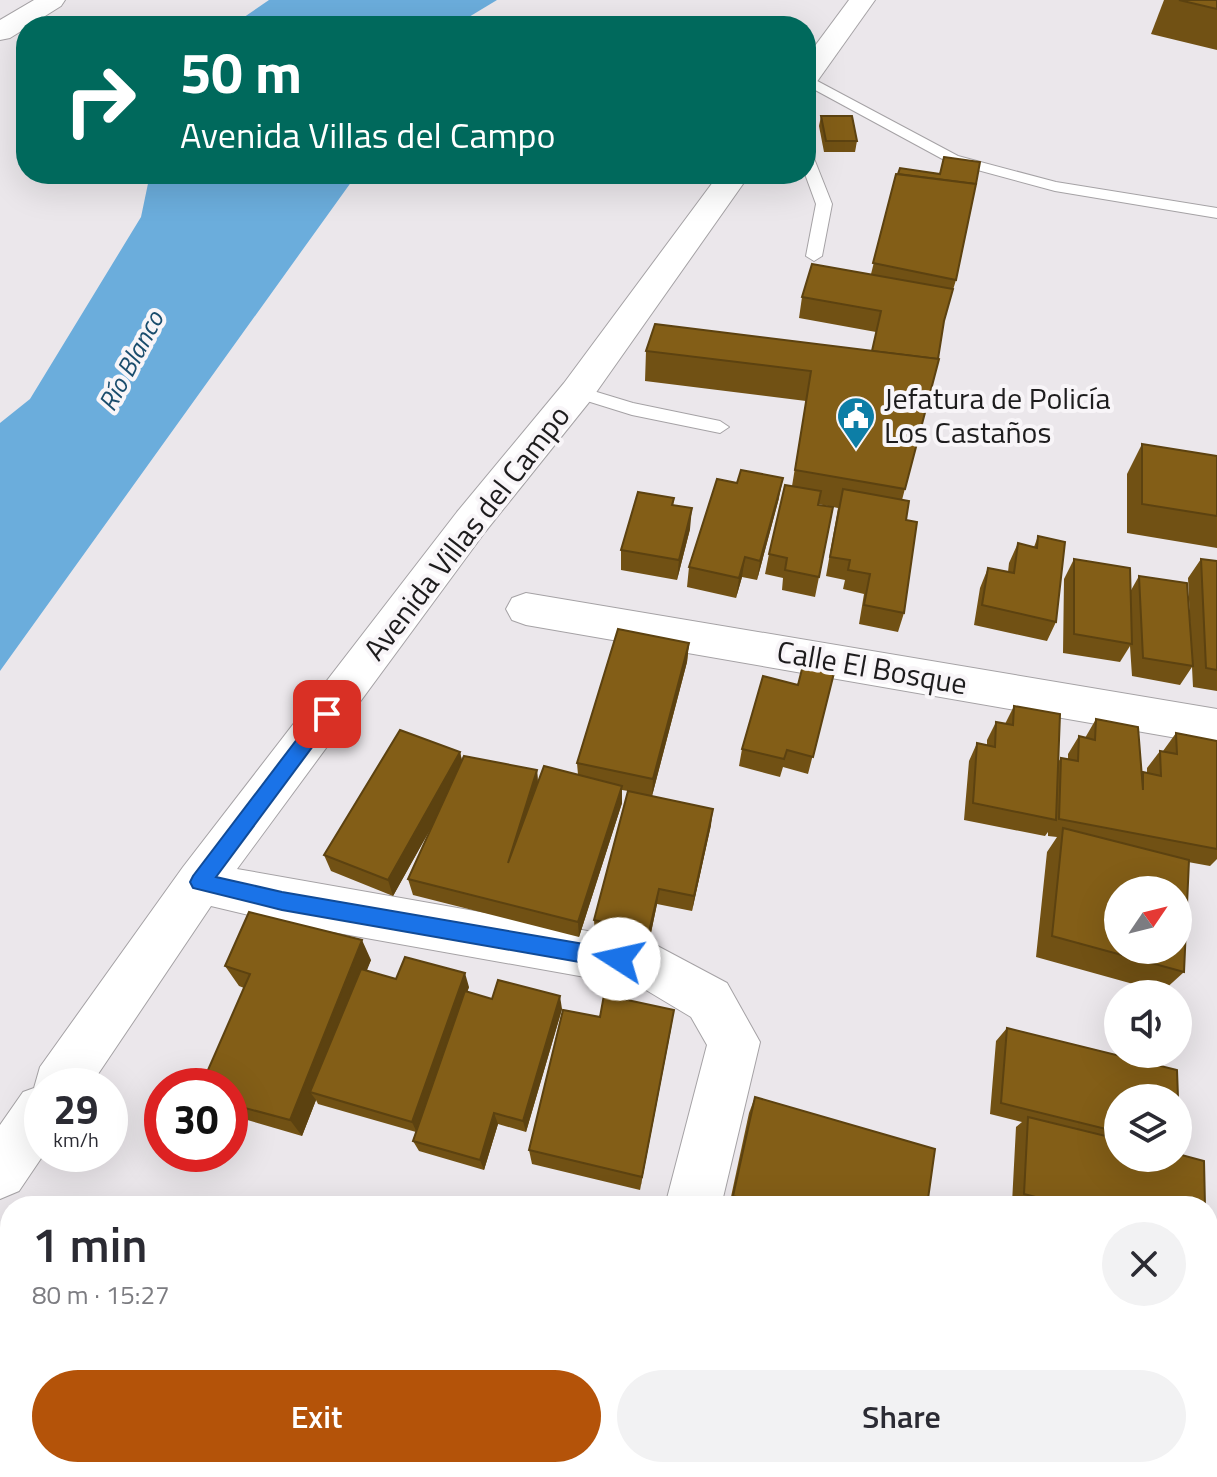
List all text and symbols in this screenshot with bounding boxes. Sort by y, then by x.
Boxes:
text: 50 m [180,30,302,115]
icon: right [48,48,152,152]
text: Avenida Villas del Campo [180,107,556,162]
water label: Río Blanco [88,303,174,418]
place label: Jefatura de Policía Los Castaños [884,375,1110,455]
street label: Avenida Villas del Campo [352,395,581,670]
public building icon: Jefatura de Policía Los Castaños [835,395,877,450]
street label: Calle El Bosque [774,628,971,706]
pin [293,680,361,748]
icon: arrive [305,692,349,736]
north arrow [1104,876,1192,964]
map controls [1104,876,1192,1172]
position arrow [577,917,661,1001]
button: sound [1104,980,1192,1068]
speed limit sign: 30 [144,1068,248,1172]
text: 29 [54,1079,98,1140]
button: layers [1104,1084,1192,1172]
text: km/h [53,1124,99,1155]
text: 1 min [32,1208,147,1281]
button: close [1102,1222,1186,1306]
text: 80 m · 15:27 [32,1275,170,1314]
button: Exit [32,1370,601,1462]
button: Share [617,1370,1186,1462]

